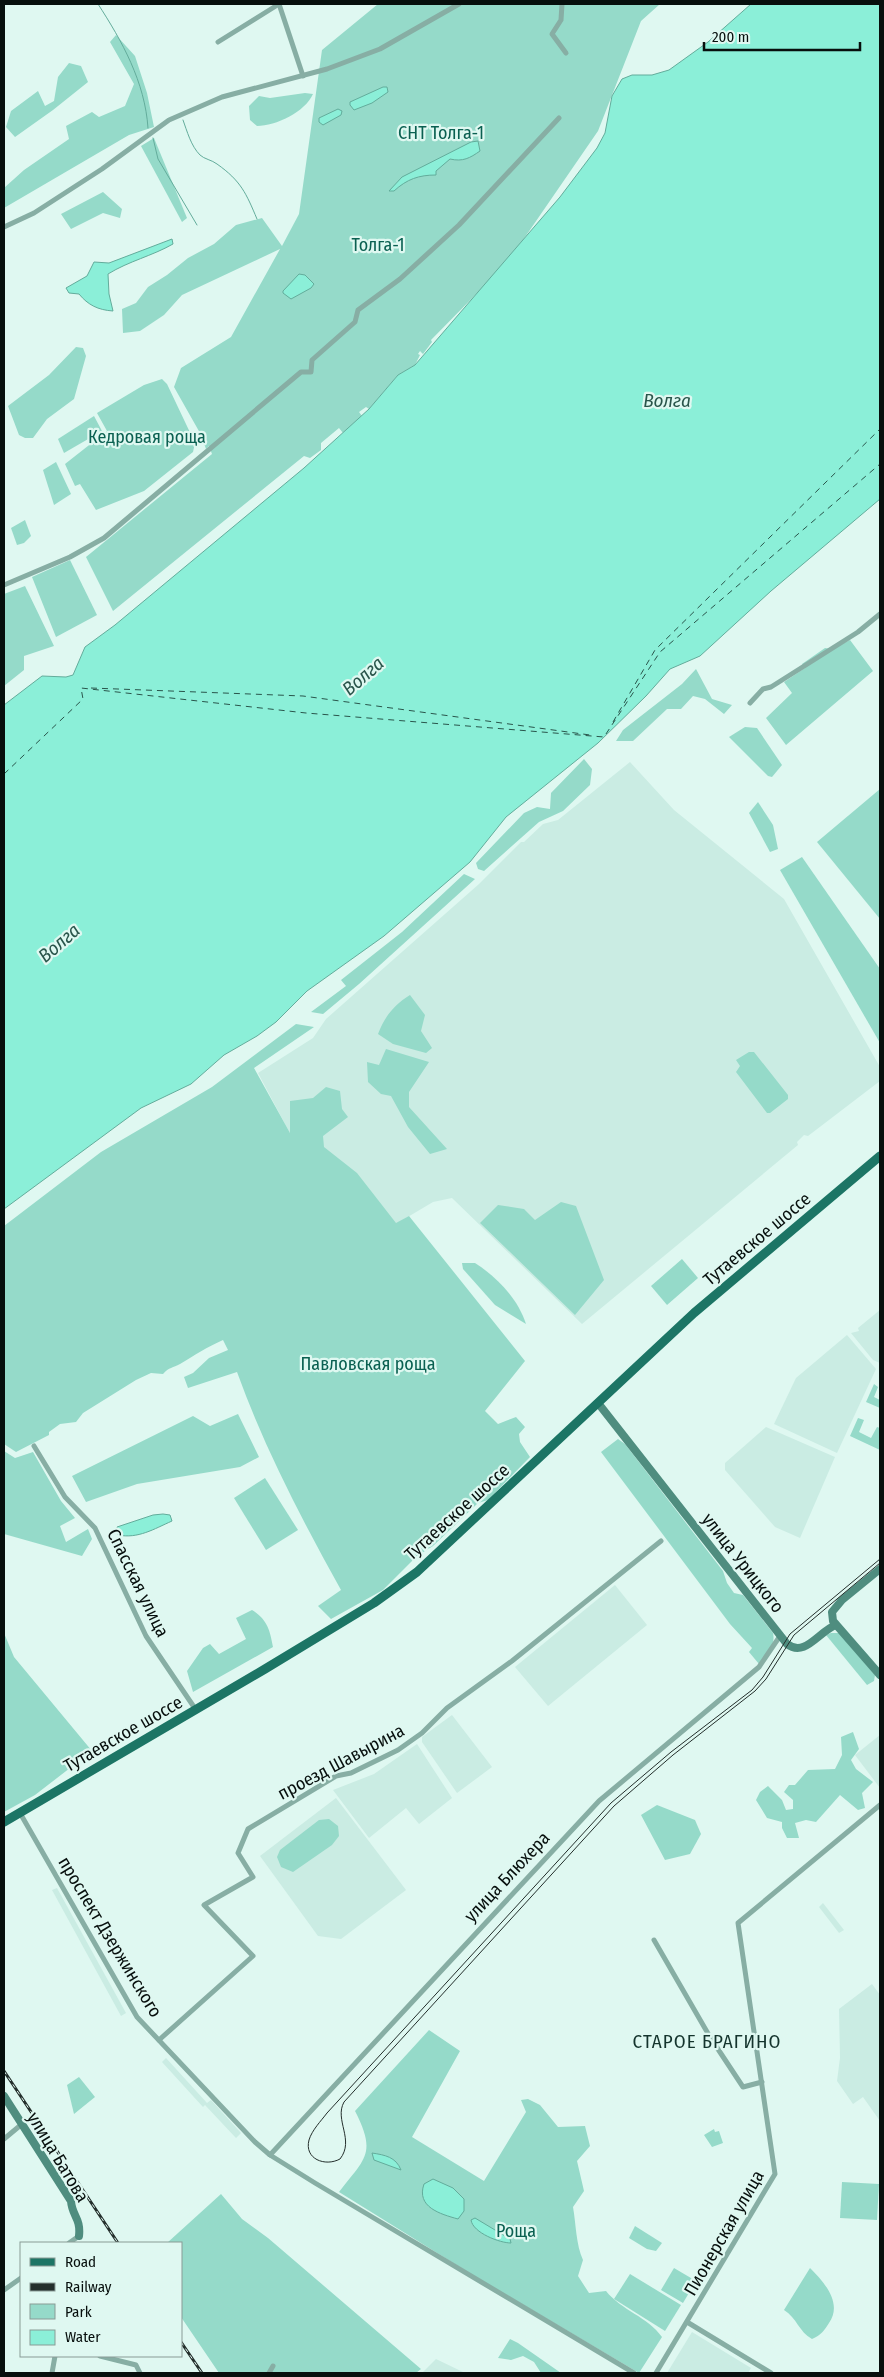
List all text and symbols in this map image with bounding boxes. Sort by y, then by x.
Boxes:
scale bar [704,20,860,52]
text: 200 m [712,28,749,46]
park label: СНТ Толга-1 [398,122,484,144]
park label: Толга-1 [351,234,405,256]
water label: Волга [643,389,691,412]
park label: Кедровая роща [88,426,206,448]
water label: Волга [337,652,389,700]
water label: Волга [33,919,85,967]
street label: Тутаевское шоссе [699,1188,815,1290]
park label: Павловская роща [301,1353,436,1375]
street label: Тутаевское шоссе [400,1459,514,1565]
street label: улица Урицкого [697,1509,789,1617]
street label: Спасская улица [102,1525,174,1641]
street label: Тутаевское шоссе [60,1691,186,1777]
street label: проезд Шавырина [274,1719,408,1805]
street label: улица Блюхера [460,1827,554,1927]
street label: проспект Дзержинского [53,1853,167,2021]
district label: СТАРОЕ БРАГИНО [632,2030,782,2053]
street label: улица Батова [22,2108,94,2206]
street label: Пионерская улица [679,2166,769,2300]
park label: Роща [496,2220,536,2242]
legend [20,2242,182,2357]
text: Road [65,2253,96,2271]
text: Railway [65,2278,112,2296]
text: Park [65,2303,92,2321]
text: Water [65,2328,101,2346]

